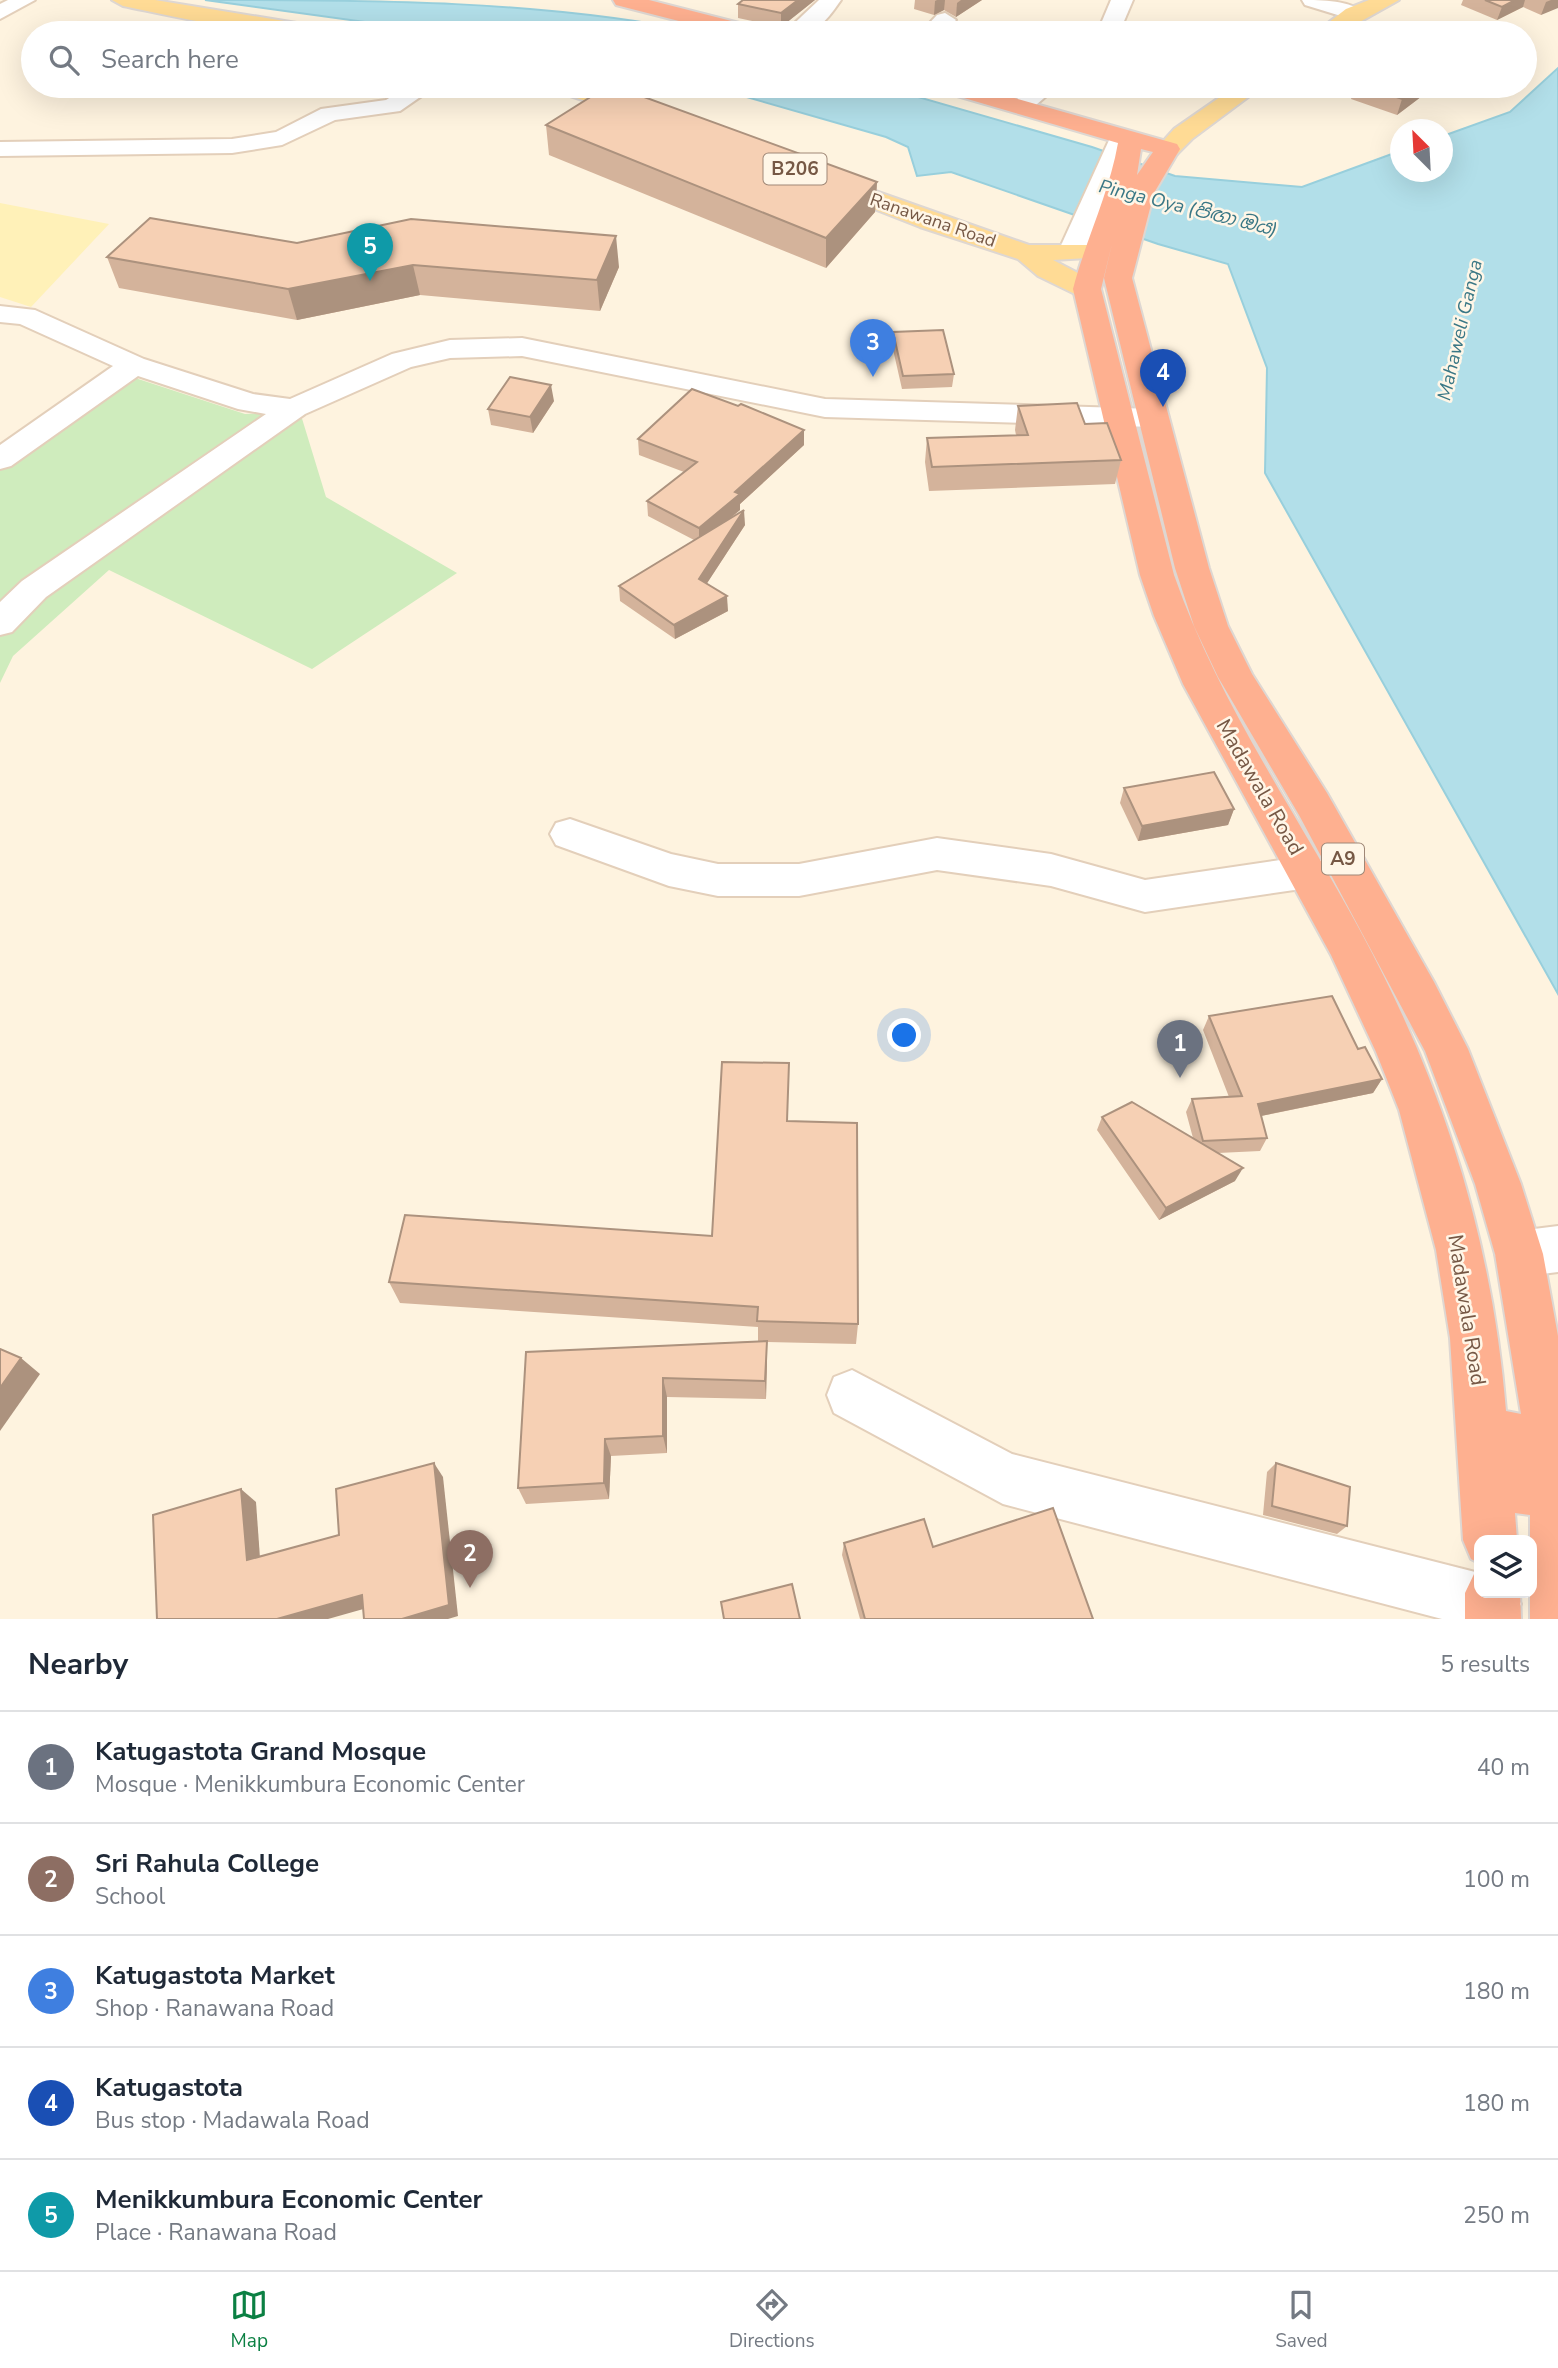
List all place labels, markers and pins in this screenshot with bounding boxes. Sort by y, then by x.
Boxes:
pin: 5 [347,223,393,281]
pin: 3 [850,319,896,377]
pin: 4 [1140,349,1186,407]
pin: 1 [1157,1020,1203,1078]
pin: 2 [447,1530,493,1588]

